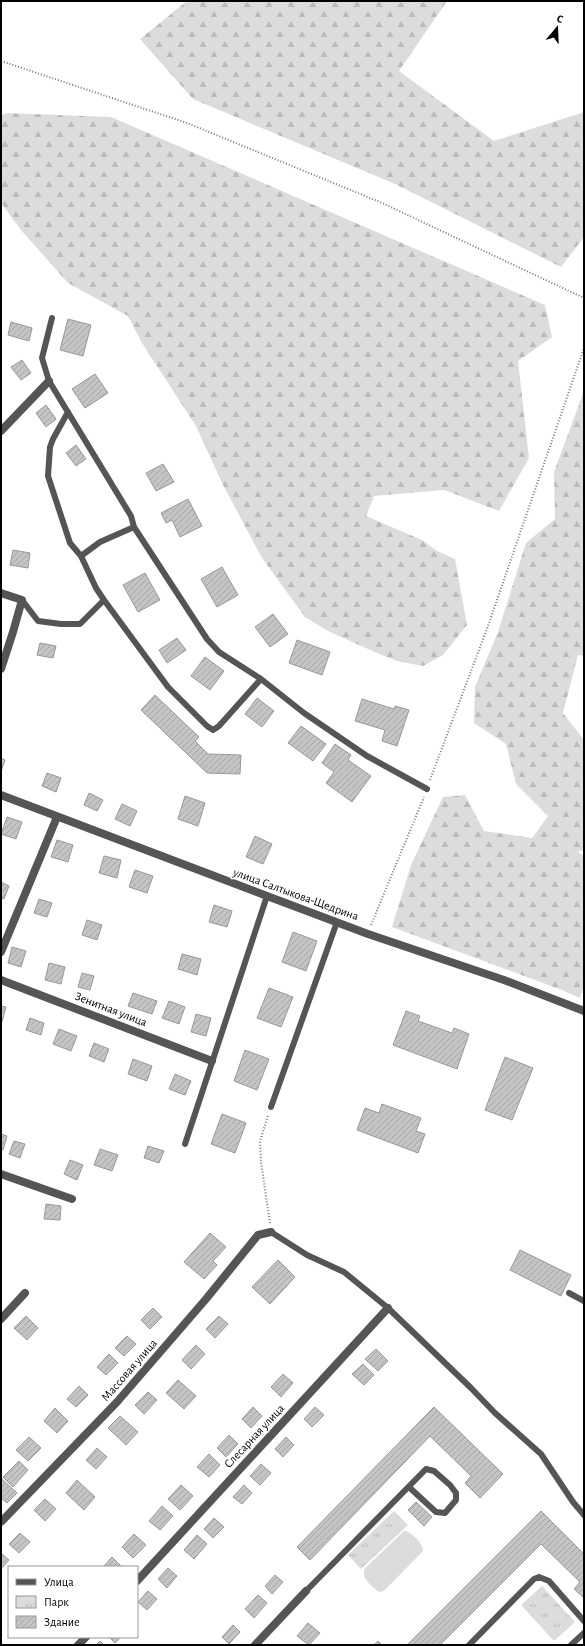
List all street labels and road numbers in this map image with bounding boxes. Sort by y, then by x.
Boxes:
street label: улица Салтыкова-Щедрина [230,865,361,923]
street label: Зенитная улица [73,990,149,1029]
street label: Массовая улица [99,1336,160,1404]
street label: Слесарная улица [222,1402,287,1471]

